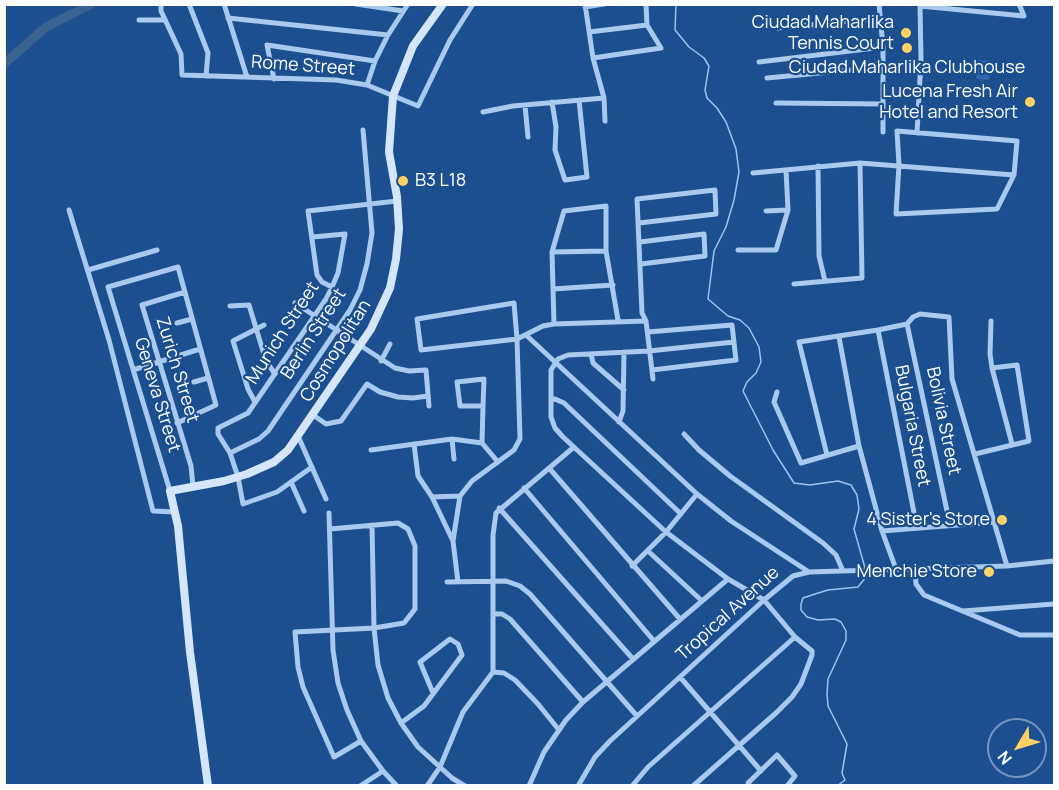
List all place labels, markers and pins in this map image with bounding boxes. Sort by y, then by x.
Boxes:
place label: Ciudad Maharlika Tennis Court [752,12,894,54]
marker: Ciudad Maharlika Tennis Court [899,26,913,40]
marker: Ciudad Maharlika Clubhouse [900,41,914,55]
place label: Ciudad Maharlika Clubhouse [789,57,1025,79]
place label: Lucena Fresh Air Hotel and Resort [879,81,1018,124]
marker: Lucena Fresh Air Hotel and Resort [1023,95,1037,109]
place label: B3 L18 [415,170,466,192]
marker: B3 L18 [396,174,410,188]
place label: 4 Sister's Store [866,509,990,531]
marker: 4 Sister's Store [995,513,1009,527]
place label: Menchie Store [857,561,977,583]
marker: Menchie Store [982,565,996,579]

